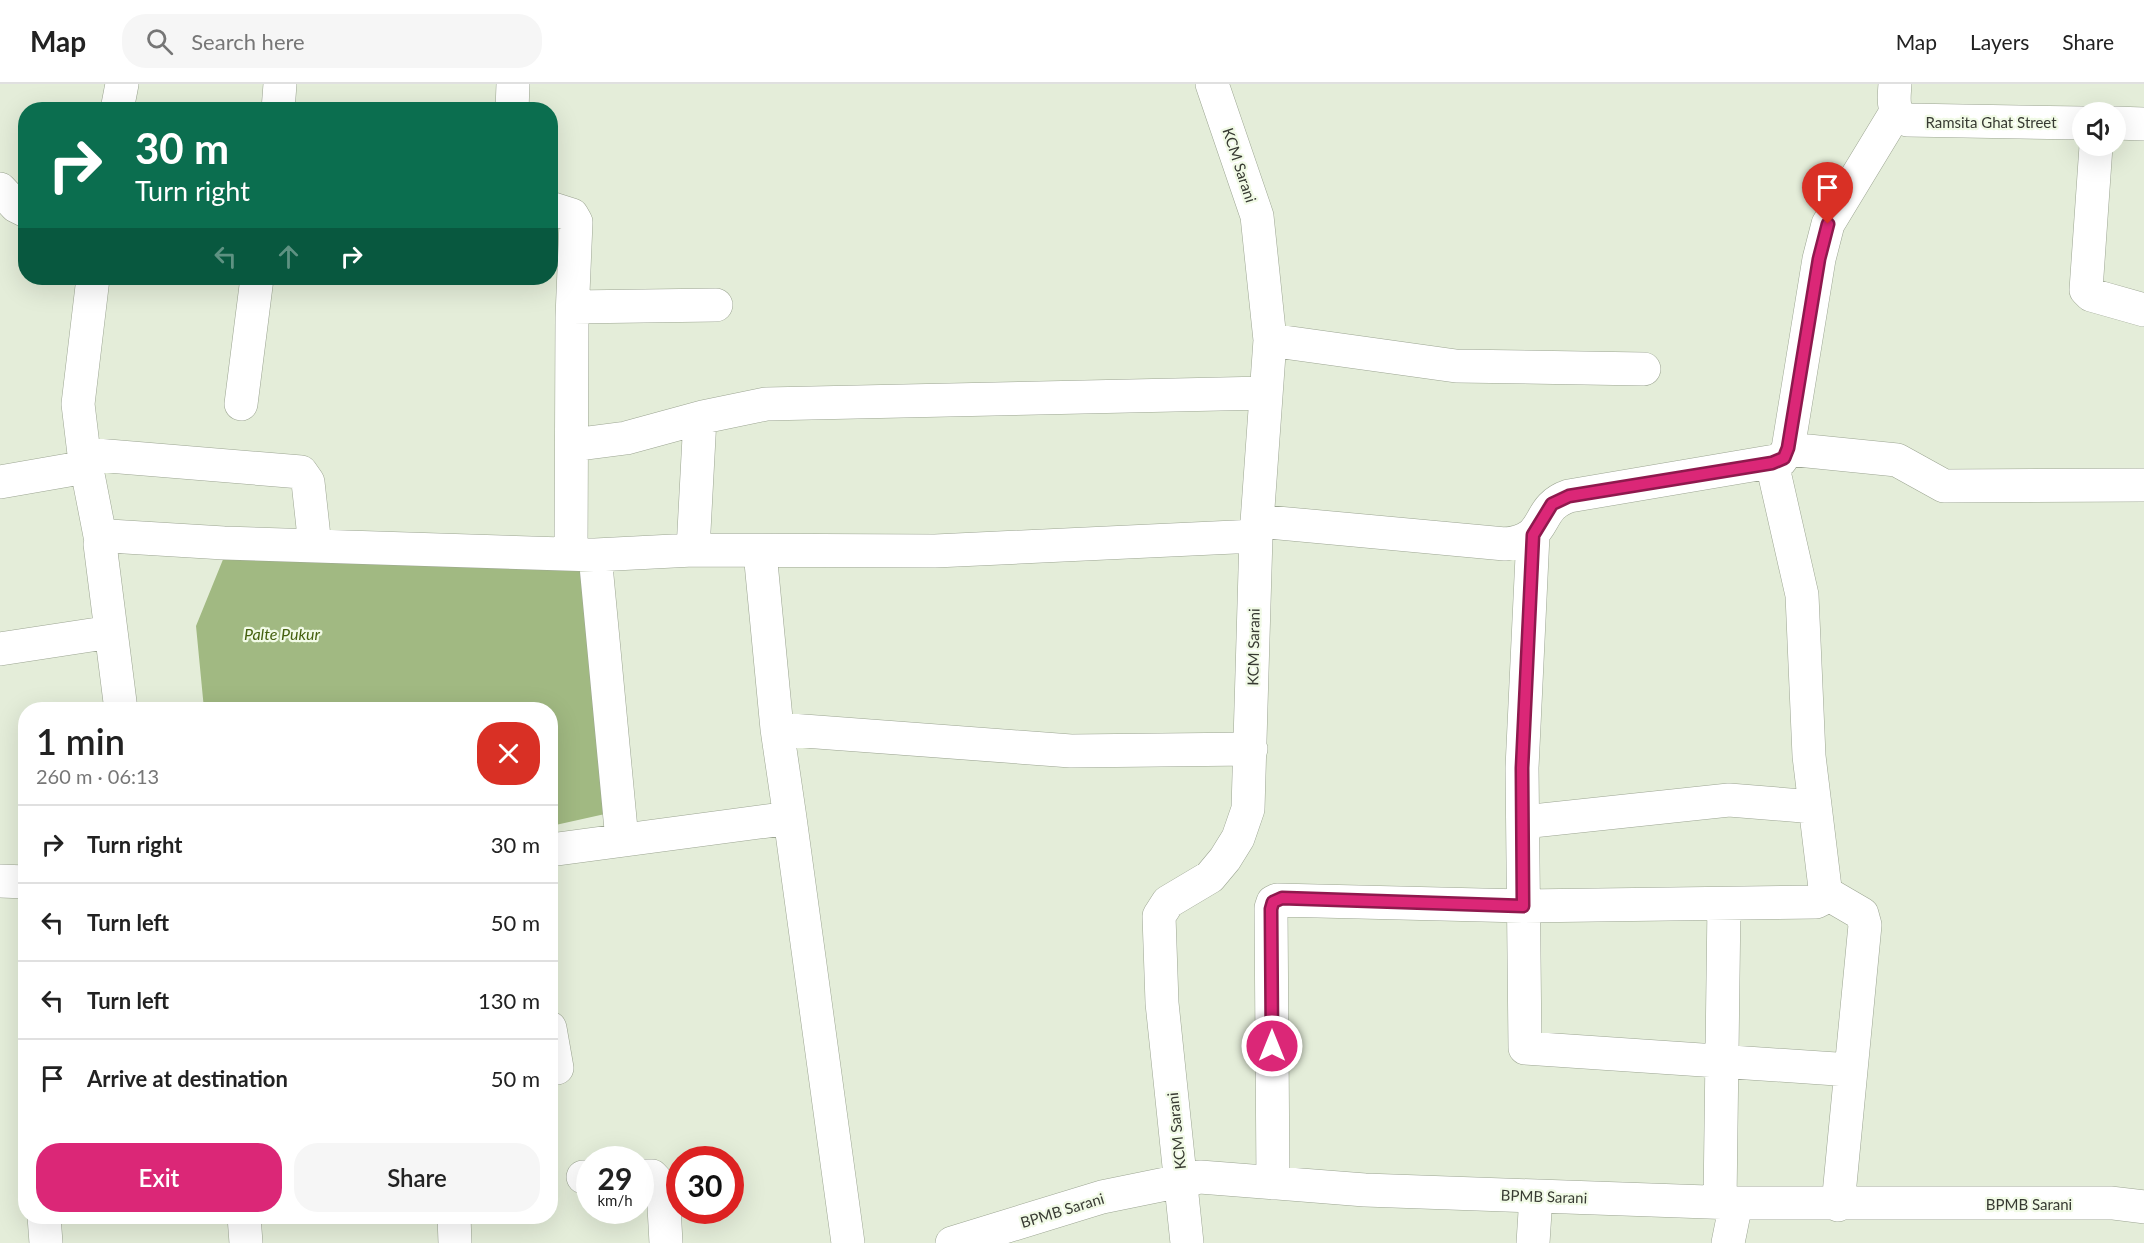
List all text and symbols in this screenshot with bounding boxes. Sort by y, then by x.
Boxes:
search box [122,14,542,68]
text: Map [30,24,86,58]
icon: search [143,25,176,58]
text: Search here [191,28,305,55]
text: Map [1896,29,1937,54]
text: Layers [1970,29,2029,54]
text: Share [2062,29,2114,54]
map controls [2072,102,2126,156]
button: sound [2072,102,2126,156]
street label: Ramsita Ghat Street [1925,113,2057,131]
text: 30 m [135,123,229,173]
street label: KCM Sarani [1219,125,1261,205]
icon: right [36,126,114,204]
pin [1802,162,1853,224]
icon: arrive [1811,171,1844,204]
text: Turn right [135,174,250,207]
icon: left [209,240,242,273]
icon: ahead [272,240,305,273]
icon: right [335,240,368,273]
street label: KCM Sarani [1243,608,1263,686]
water label: Palte Pukur [244,624,321,643]
text: 1 min [36,719,125,763]
button: close [477,722,540,785]
text: 260 m · 06:13 [36,764,159,788]
icon: right [36,828,69,861]
text: Turn right [87,831,182,858]
text: 30 m [491,831,540,858]
icon: left [36,906,69,939]
text: Turn left [87,909,169,936]
text: 50 m [491,909,540,936]
icon: left [36,984,69,1017]
text: Turn left [87,987,169,1014]
text: 130 m [478,987,540,1014]
position arrow [1240,1014,1304,1078]
icon: arrive [36,1062,69,1095]
text: Arrive at destination [87,1065,288,1092]
text: 50 m [491,1065,540,1092]
street label: KCM Sarani [1163,1092,1189,1170]
button: Exit [36,1143,282,1212]
button: Share [294,1143,540,1212]
speed limit sign: 30 [666,1146,744,1224]
text: 29 [598,1160,632,1196]
street label: BPMB Sarani [1501,1185,1587,1207]
street label: BPMB Sarani [1018,1189,1106,1231]
text: km/h [597,1191,633,1209]
street label: BPMB Sarani [1986,1195,2072,1213]

